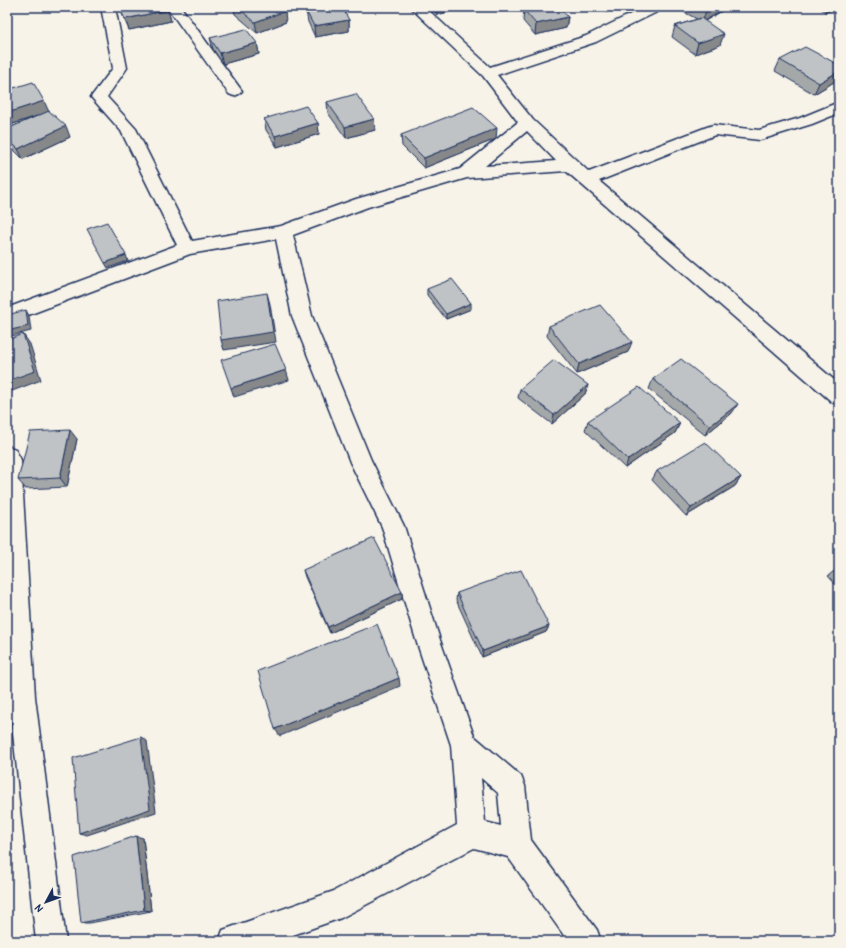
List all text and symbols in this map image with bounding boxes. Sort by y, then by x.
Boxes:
north arrow [26,882,66,922]
text: N [31,902,46,915]

